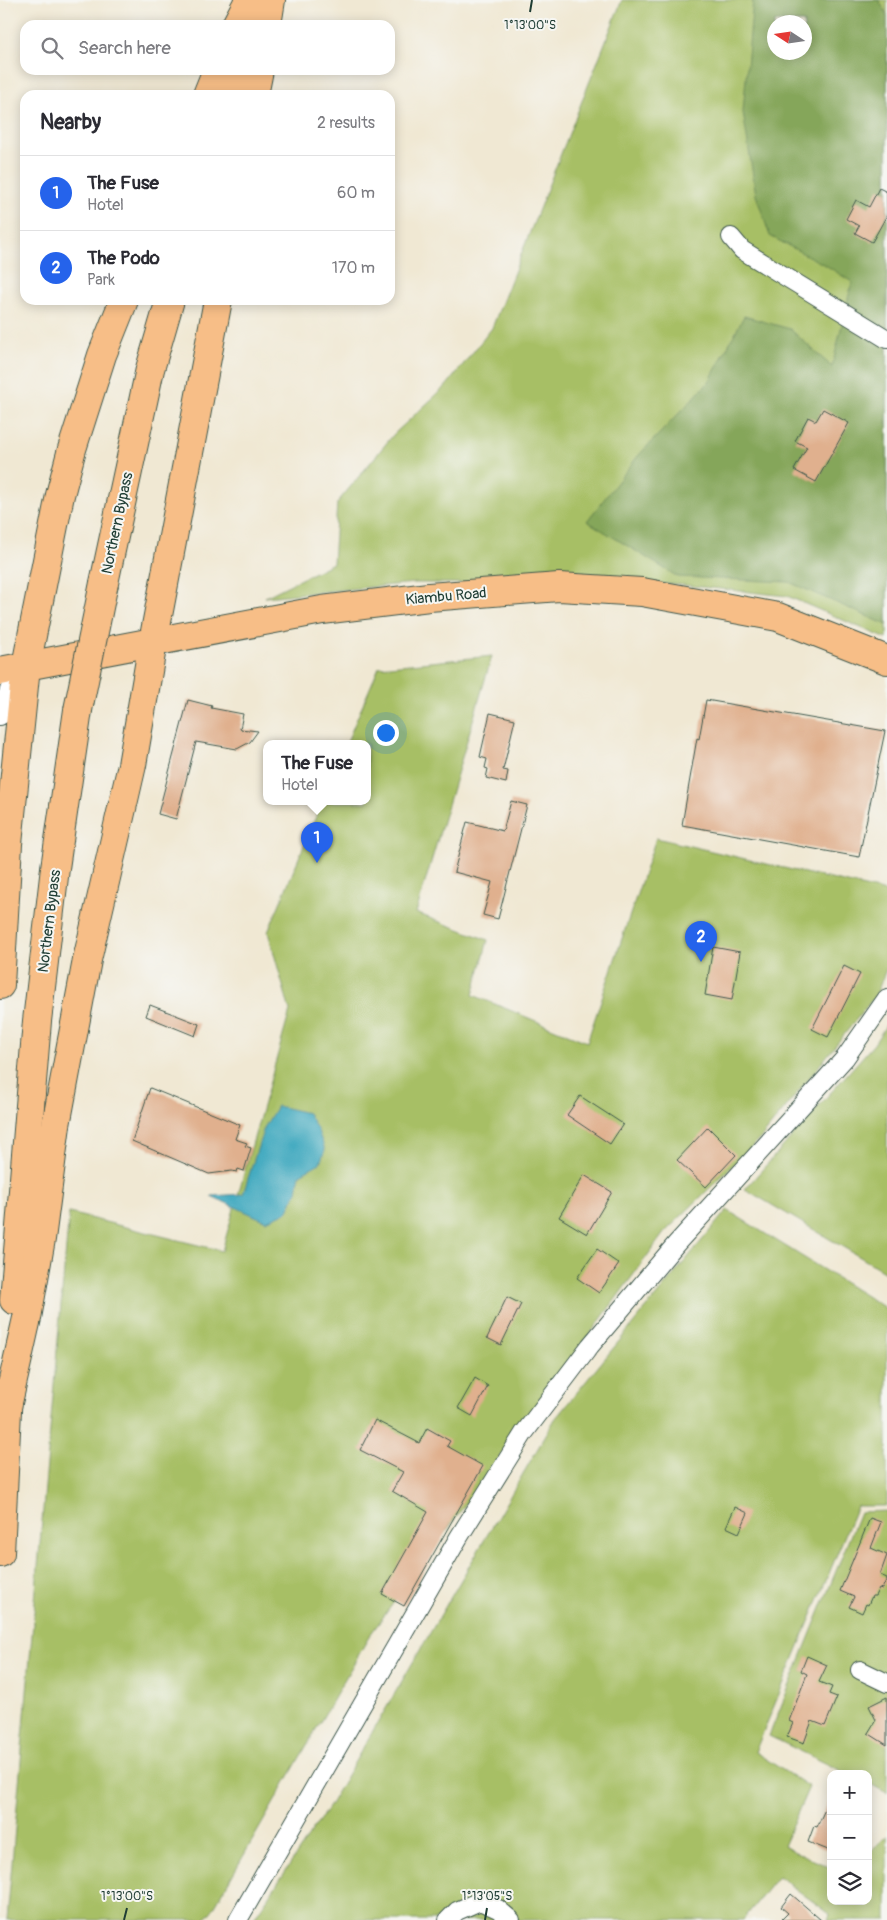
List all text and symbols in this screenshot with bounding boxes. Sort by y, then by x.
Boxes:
north arrow [767,15,812,60]
text: 1°13'00"S [504,18,556,33]
search box [20,20,395,75]
icon: search [38,34,66,62]
text: Search here [78,36,171,60]
text: Nearby [40,109,101,136]
text: 2 results [317,113,375,133]
text: The Fuse [87,171,159,195]
text: 1 [53,183,59,203]
text: 60 m [337,183,375,203]
text: Hotel [87,195,124,215]
text: The Podo [87,246,160,270]
text: 2 [52,258,60,278]
text: 170 m [332,258,375,278]
text: Park [87,270,115,290]
street label: Northern Bypass [97,470,138,576]
street label: Kiambu Road [405,583,487,610]
your location [373,720,399,746]
popup [263,740,371,805]
text: The Fuse [281,751,353,775]
text: Hotel [281,775,318,795]
pin: 1 [301,822,333,863]
street label: Northern Bypass [34,868,65,974]
pin: 2 [685,921,717,962]
map controls [827,1770,872,1905]
button: + [827,1770,872,1815]
button: − [827,1815,872,1860]
button: layers [827,1860,872,1905]
text: 1°13'00"S [101,1889,153,1904]
text: 1°13'05"S [462,1889,512,1904]

